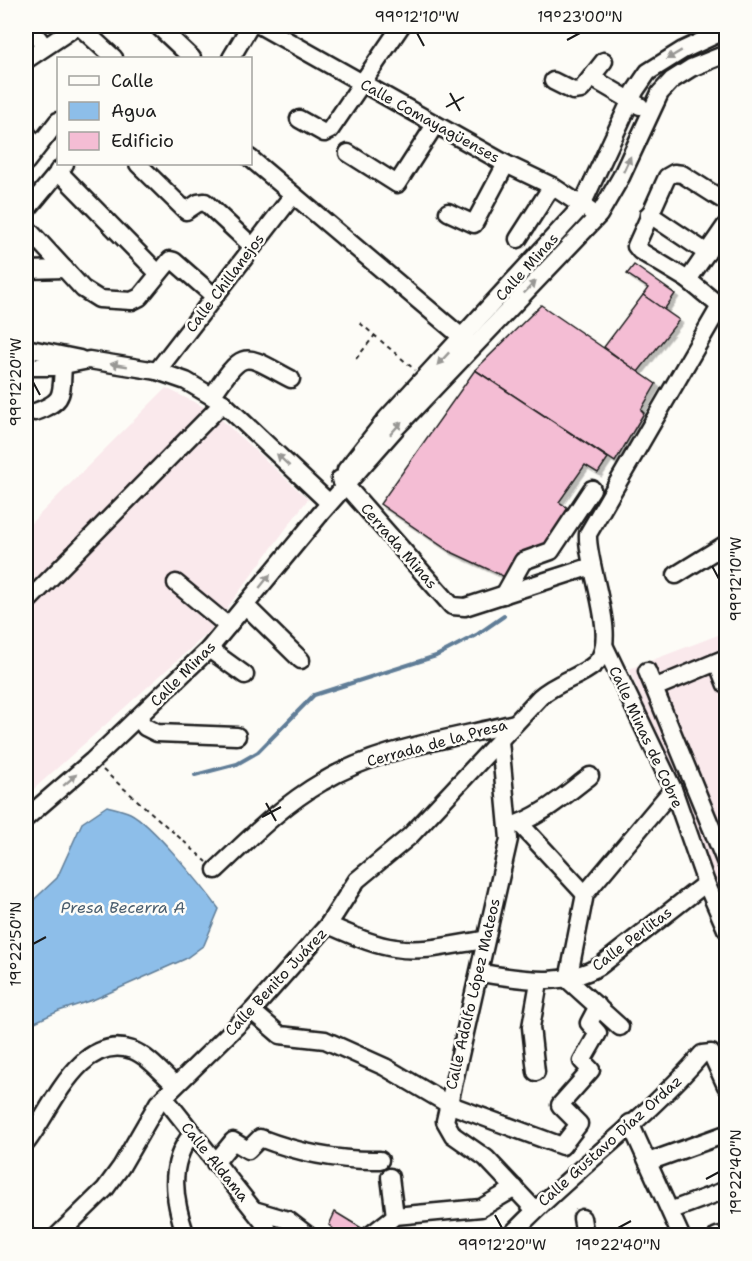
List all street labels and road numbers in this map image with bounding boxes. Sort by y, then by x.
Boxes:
street label: Calle Comayagüenses [357,74,503,168]
street label: Calle Chillanejos [181,229,269,337]
street label: Calle Minas [491,229,563,305]
street label: Cerrada Minas [356,499,442,593]
street label: Calle Minas [146,637,220,711]
street label: Calle Minas de Cobre [604,663,688,811]
street label: Cerrada de la Presa [365,714,510,771]
street label: Calle Adolfo López Mateos [441,896,505,1092]
street label: Calle Perlitas [588,902,676,976]
street label: Calle Benito Juárez [221,924,331,1040]
street label: Calle Gustavo Díaz Ordaz [534,1071,686,1211]
street label: Calle Aldama [177,1118,254,1206]

